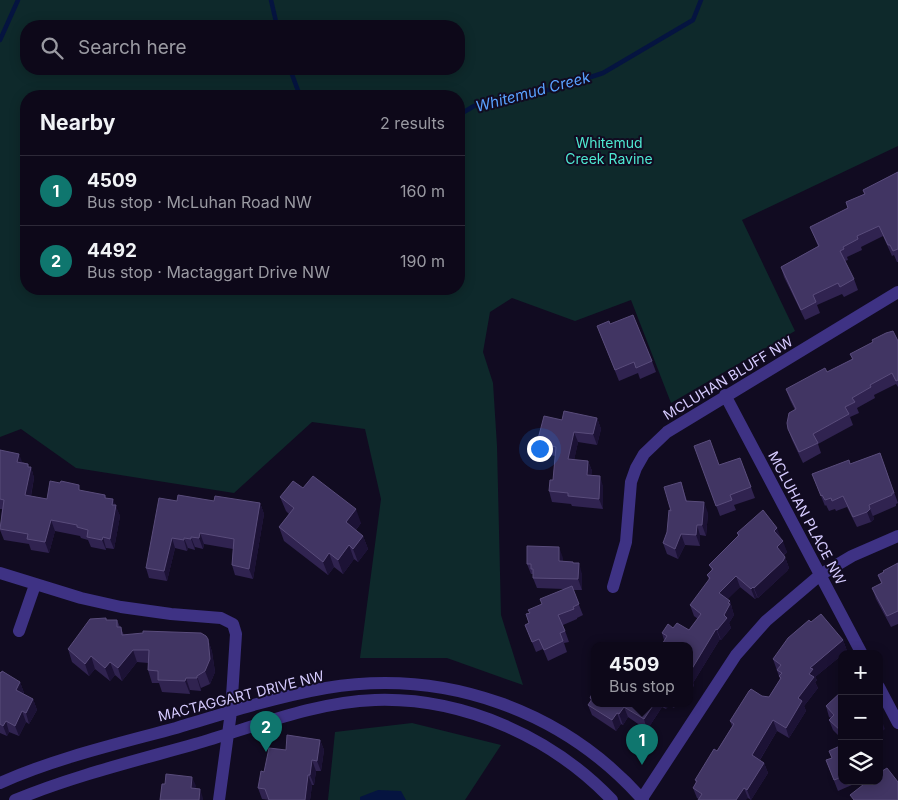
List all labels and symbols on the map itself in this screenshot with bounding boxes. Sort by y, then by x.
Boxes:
water label: Whitemud Creek [473,67,593,116]
park label: Whitemud Creek Ravine [565,134,653,167]
street label: MCLUHAN BLUFF NW [660,332,796,423]
your location [527,436,553,462]
street label: MCLUHAN PLACE NW [765,448,850,588]
street label: MACTAGGART DRIVE NW [156,667,326,724]
pin: 2 [250,711,282,752]
pin: 1 [626,724,658,765]

